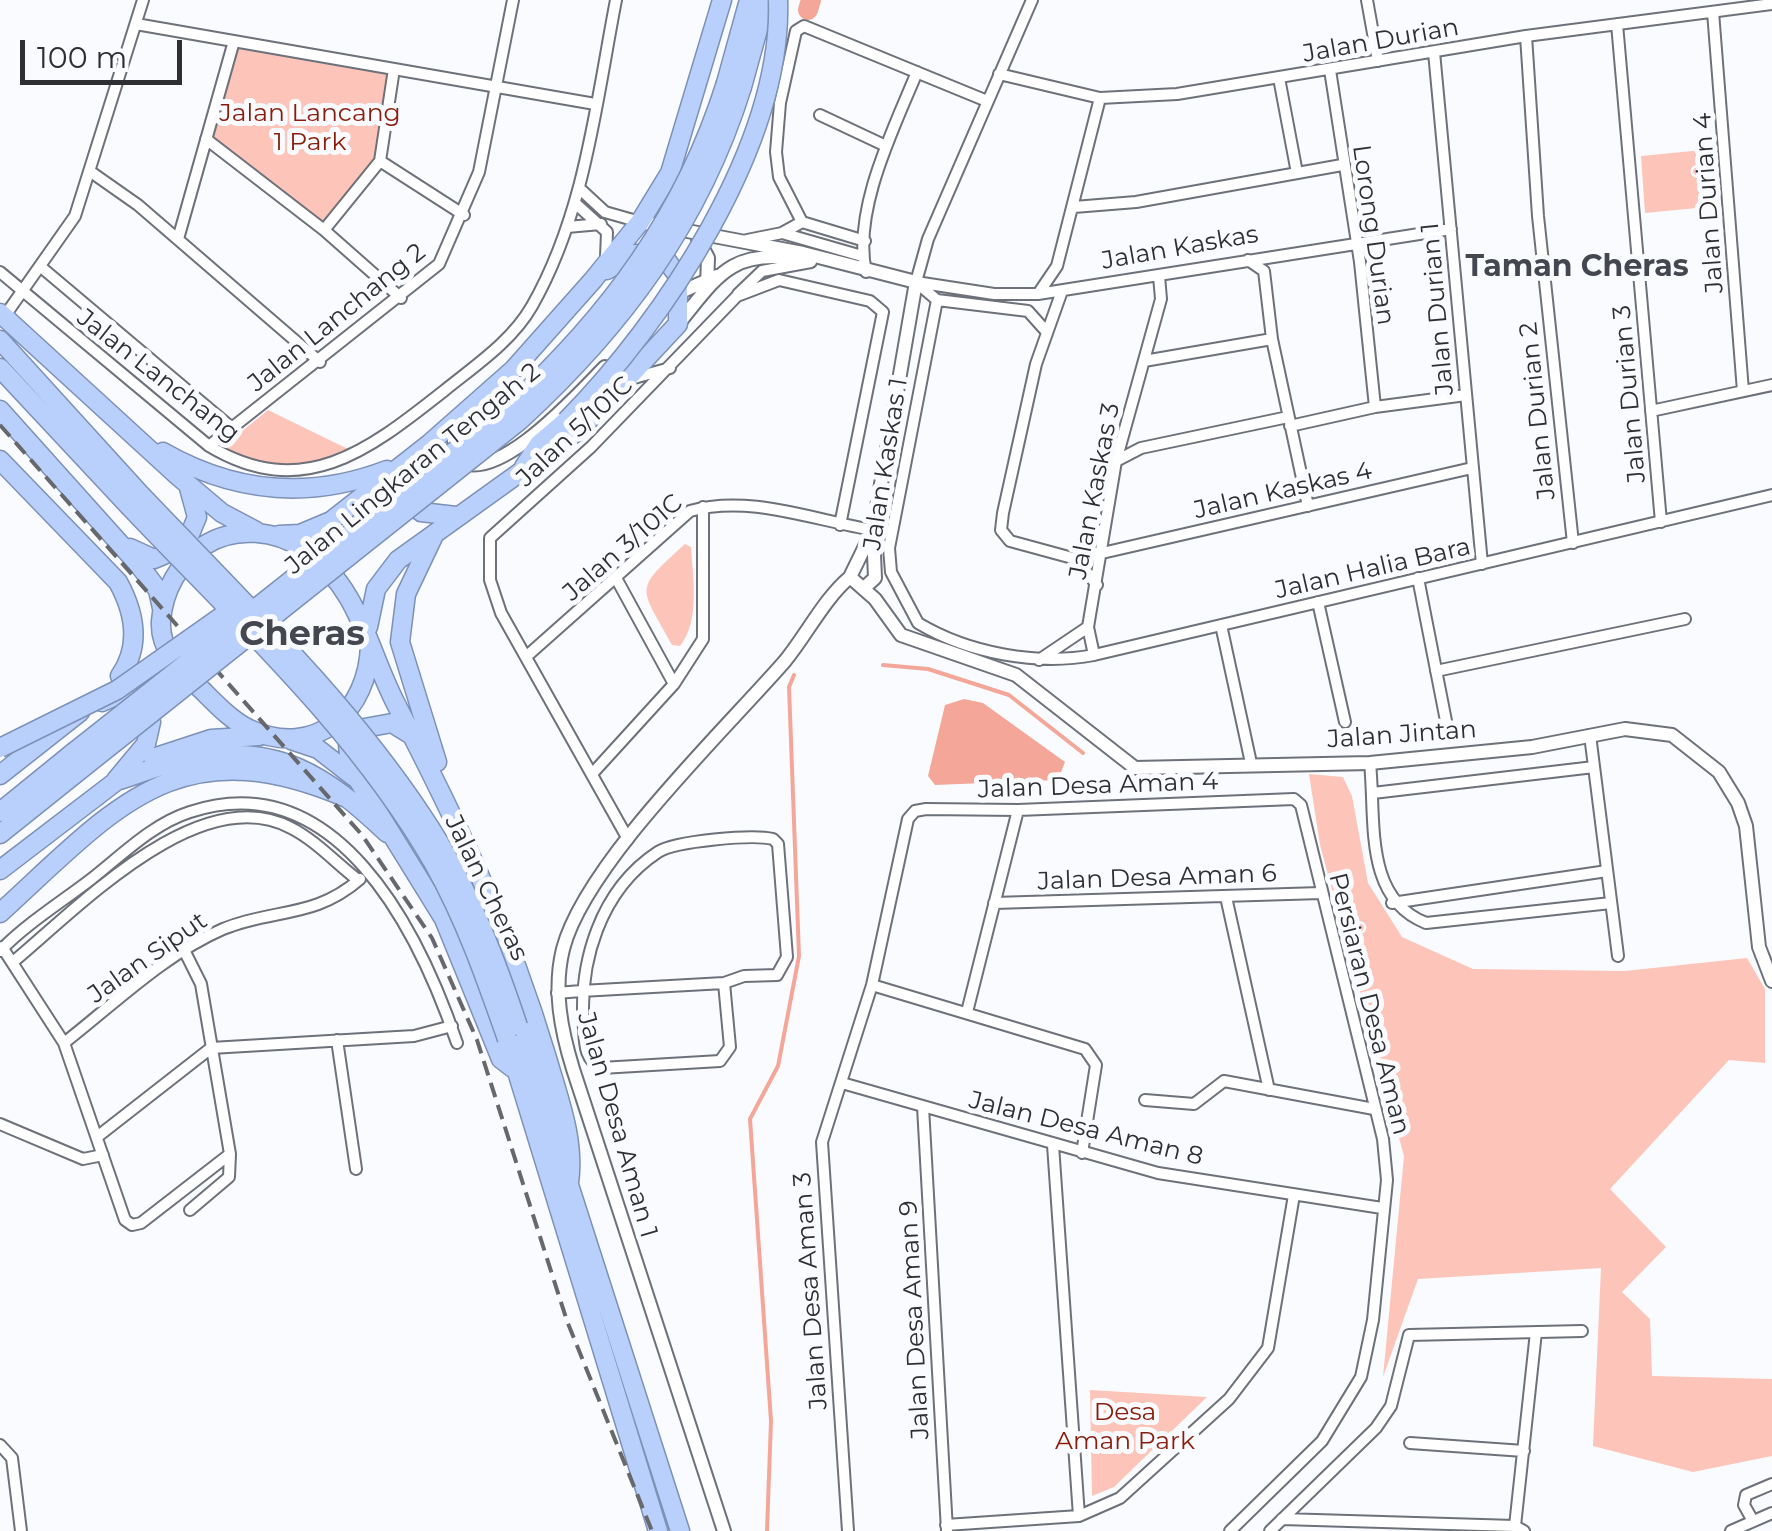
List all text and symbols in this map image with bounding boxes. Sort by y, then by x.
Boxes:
street label: Jalan Durian [1301,13,1461,69]
scale bar [25,20,188,82]
text: 100 m [37,39,127,76]
park label: Jalan Lancang 1 Park [219,99,401,158]
street label: Jalan Durian 4 [1688,112,1730,294]
street label: Lorong Durian [1345,143,1401,327]
street label: Jalan Kaskas [1099,219,1261,277]
street label: Jalan Durian 1 [1415,221,1461,397]
street label: Jalan Lanchang 2 [243,237,431,399]
district label: Taman Cheras [1465,249,1689,285]
street label: Jalan Lanchang [71,303,245,449]
street label: Jalan Durian 3 [1607,304,1653,484]
street label: Jalan Durian 2 [1514,321,1562,501]
street label: Jalan Lingkaran Tengah 2 [280,357,546,581]
street label: Jalan 5/101C [511,371,639,493]
street label: Jalan Kaskas 1 [858,376,914,552]
street label: Jalan Kaskas 3 [1063,400,1127,582]
street label: Jalan Kaskas 4 [1191,456,1375,526]
street label: Jalan 3/101C [557,488,689,608]
street label: Jalan Halia Bara [1272,532,1474,606]
district label: Cheras [239,614,365,656]
street label: Jalan Jintan [1326,715,1478,755]
street label: Jalan Desa Aman 4 [977,767,1219,805]
street label: Jalan Cheras [438,810,534,966]
street label: Jalan Desa Aman 6 [1037,859,1277,897]
street label: Persiaran Desa Aman [1322,870,1416,1138]
street label: Jalan Siput [83,906,213,1010]
street label: Jalan Desa Aman 1 [570,1009,664,1241]
street label: Jalan Desa Aman 8 [966,1085,1206,1173]
street label: Jalan Desa Aman 3 [788,1171,834,1411]
street label: Jalan Desa Aman 9 [894,1200,936,1440]
park label: Desa Aman Park [1055,1398,1195,1457]

